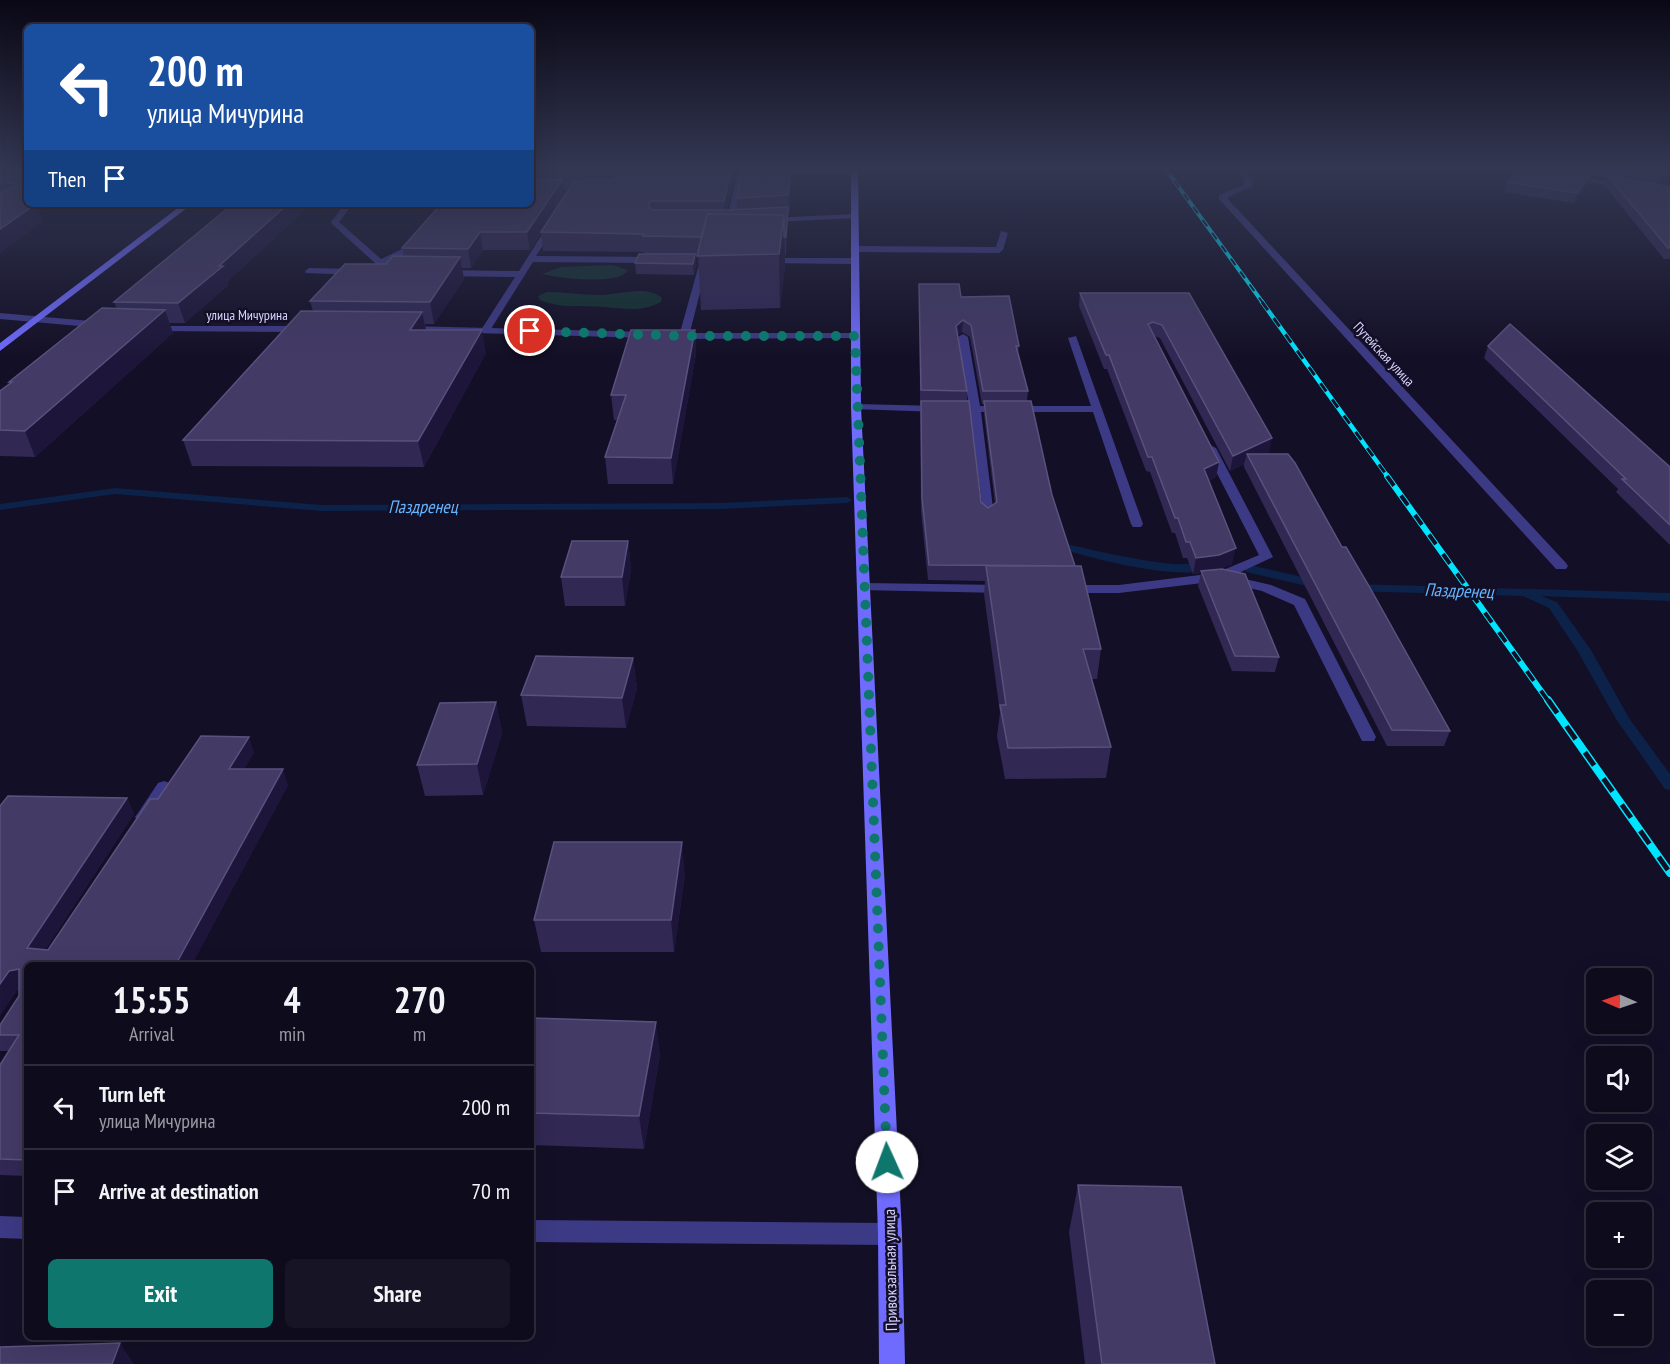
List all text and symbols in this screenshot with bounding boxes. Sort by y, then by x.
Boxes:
text: 200 m [147,43,244,98]
icon: left [48,48,126,126]
text: улица Мичурина [147,96,304,130]
icon: arrive [98,162,131,195]
text: Then [48,165,86,193]
pin [504,305,555,356]
street label: улица Мичурина [206,306,288,324]
icon: arrive [513,314,546,347]
street label: Путейская улица [1349,318,1419,390]
water label: Паздренец [388,495,459,518]
water label: Паздренец [1424,578,1495,603]
north arrow [1586,968,1652,1034]
map controls [1586,968,1652,1346]
text: 15:55 [113,976,190,1023]
text: 4 [283,976,301,1023]
text: 270 [394,976,445,1023]
text: Arrival [129,1021,174,1047]
text: min [279,1021,305,1047]
text: m [413,1021,426,1047]
button: sound [1586,1046,1652,1112]
text: Turn left [99,1080,165,1108]
icon: left [48,1091,81,1124]
text: 200 m [461,1093,510,1121]
text: улица Мичурина [99,1108,215,1134]
button: layers [1586,1124,1652,1190]
position arrow [855,1130,919,1194]
icon: arrive [48,1175,81,1208]
text: Arrive at destination [99,1177,259,1205]
text: 70 m [471,1177,510,1205]
button: + [1586,1202,1652,1268]
street label: Привокзальная улица [879,1209,901,1331]
button: Exit [48,1259,273,1328]
button: Share [285,1259,510,1328]
button: − [1586,1280,1652,1346]

